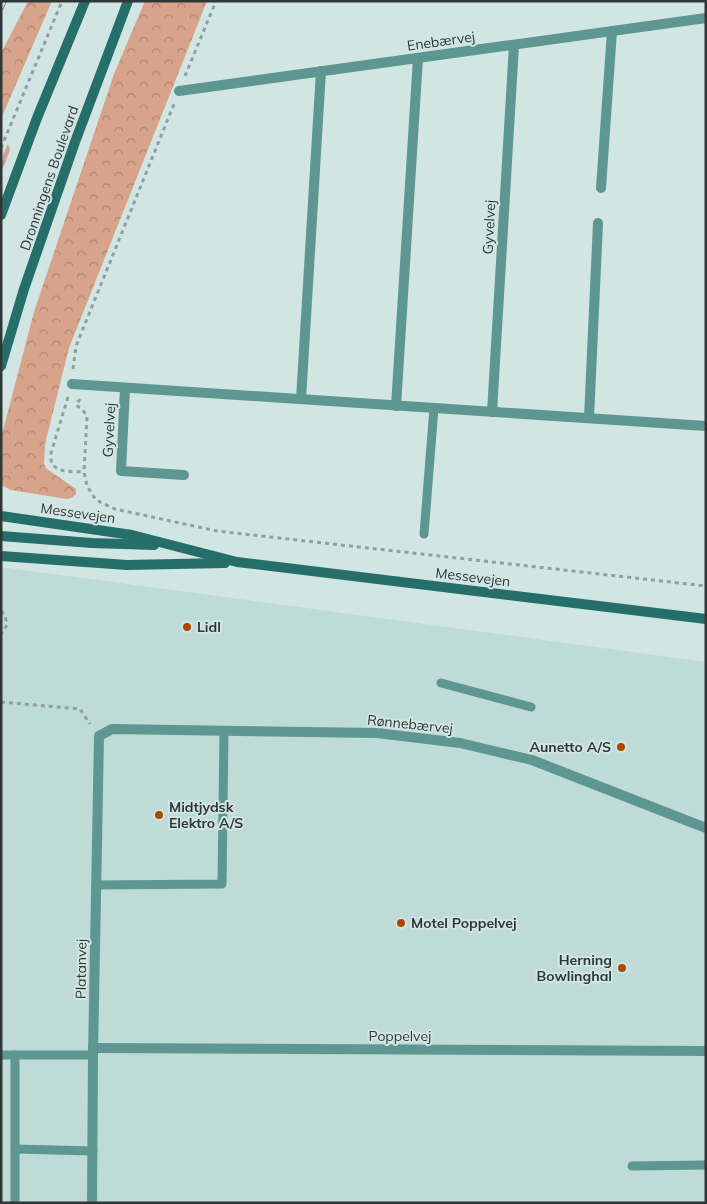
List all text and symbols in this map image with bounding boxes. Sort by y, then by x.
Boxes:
street label: Enebærvej [406,27,476,55]
street label: Dronningens Boulevard [16,103,82,253]
street label: Gyvelvej [479,199,499,255]
street label: Gyvelvej [99,402,119,458]
street label: Messevejen [40,499,116,527]
street label: Messevejen [435,563,511,591]
place label: Lidl [197,618,221,636]
marker: Lidl [181,621,193,633]
street label: Rønnebærvej [366,711,454,737]
place label: Aunetto A/S [529,738,611,756]
marker: Aunetto A/S [615,741,627,753]
place label: Midtjydsk Elektro A/S [169,798,243,832]
marker: Midtjydsk Elektro A/S [153,809,165,821]
place label: Motel Poppelvej [411,914,517,932]
marker: Motel Poppelvej [395,917,407,929]
street label: Platanvej [71,939,91,999]
place label: Herning Bowlinghal [537,951,612,985]
marker: Herning Bowlinghal [616,962,628,974]
street label: Poppelvej [369,1027,431,1045]

